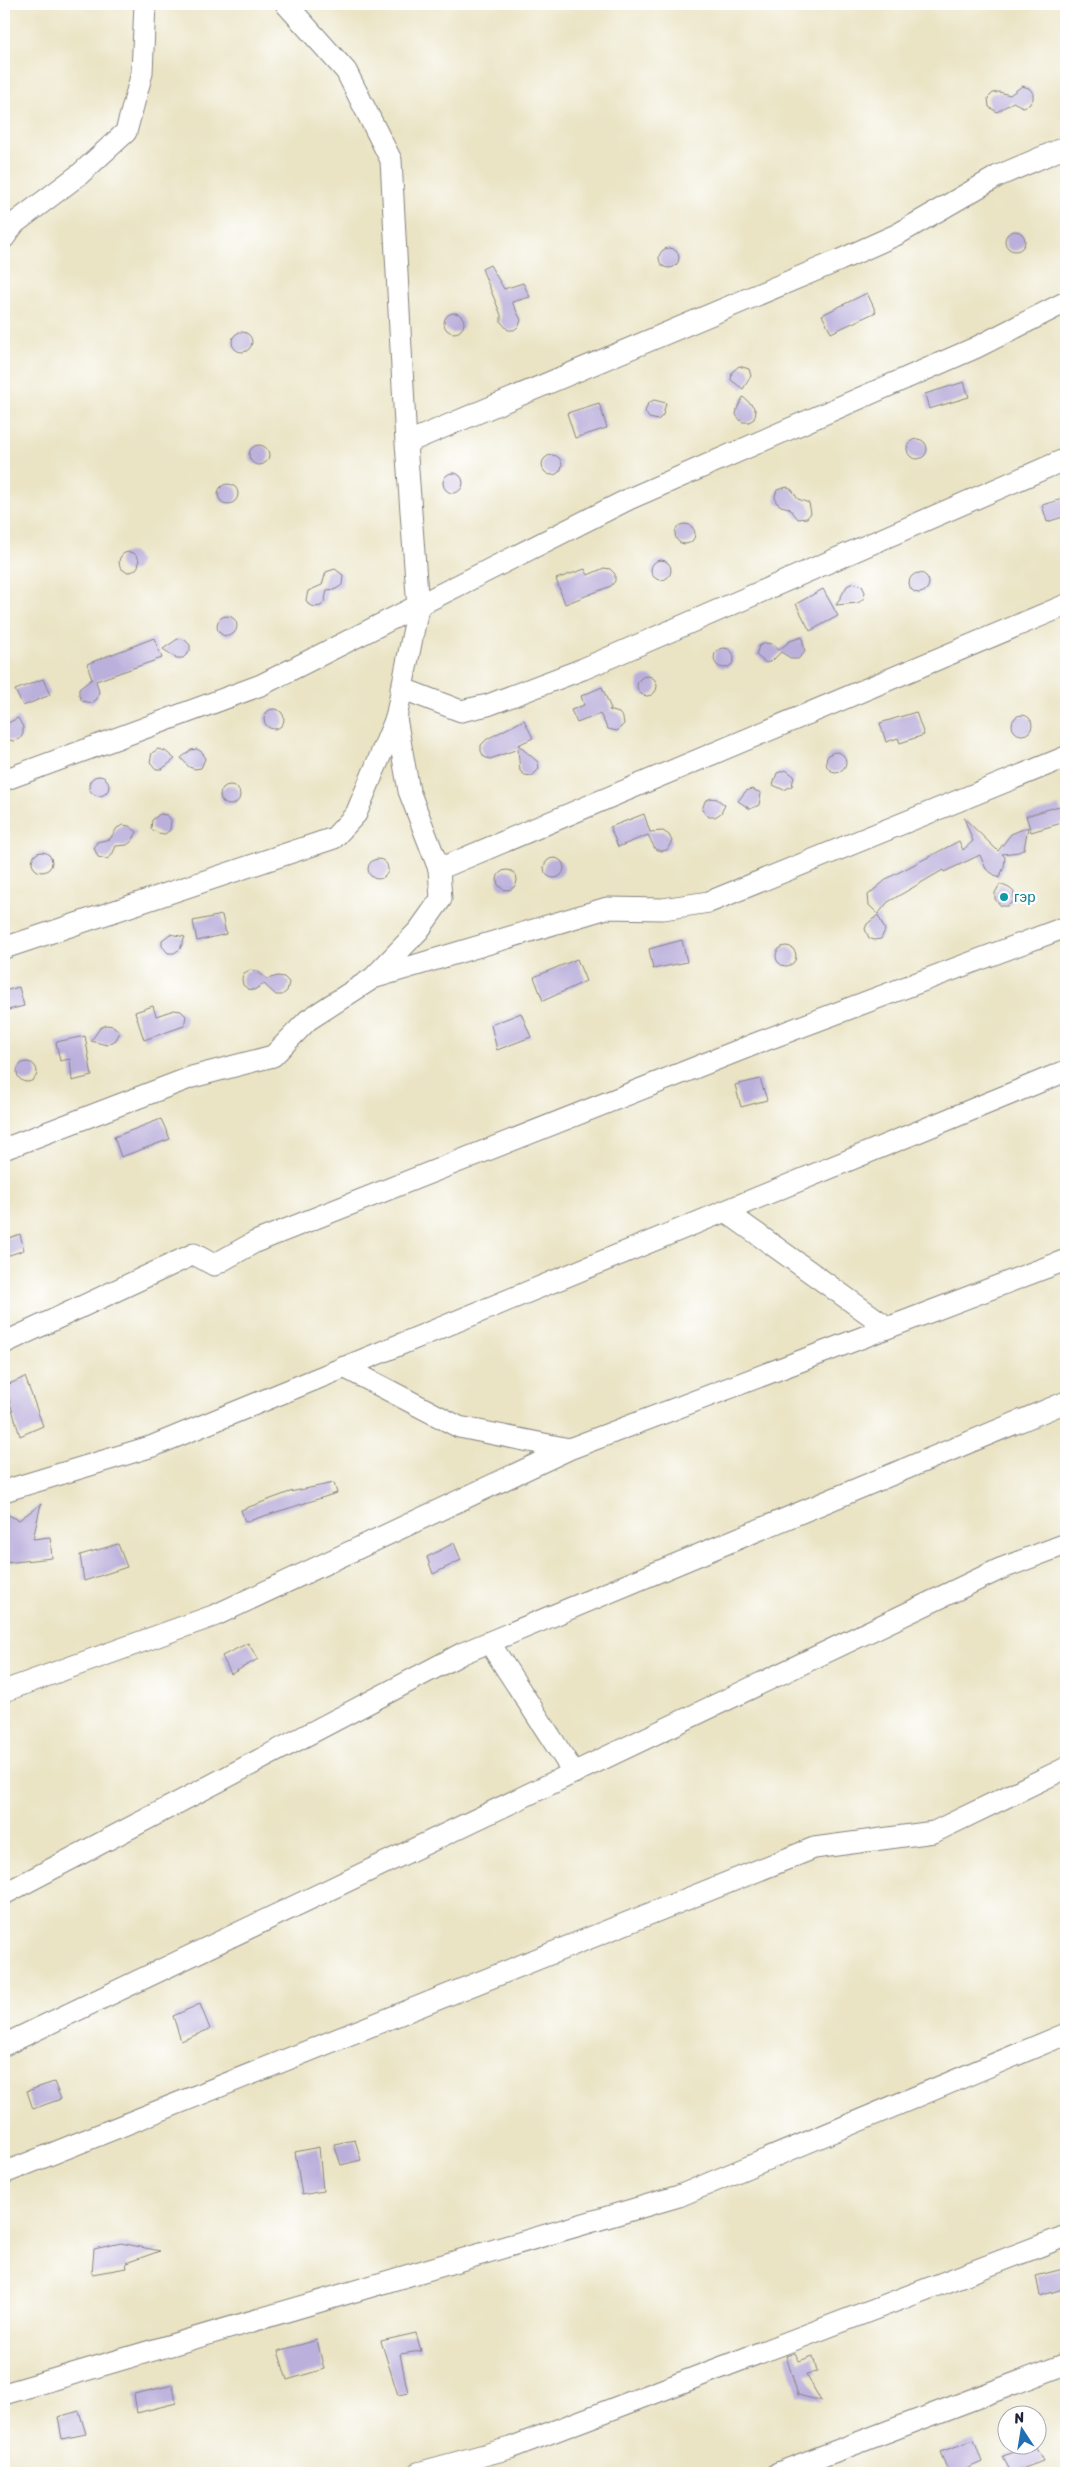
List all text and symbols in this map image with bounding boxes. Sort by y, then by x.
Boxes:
place label: гэр [1014,884,1035,910]
marker: гэр [998,891,1010,903]
north arrow [998,2404,1048,2454]
text: N [1011,2404,1027,2431]

